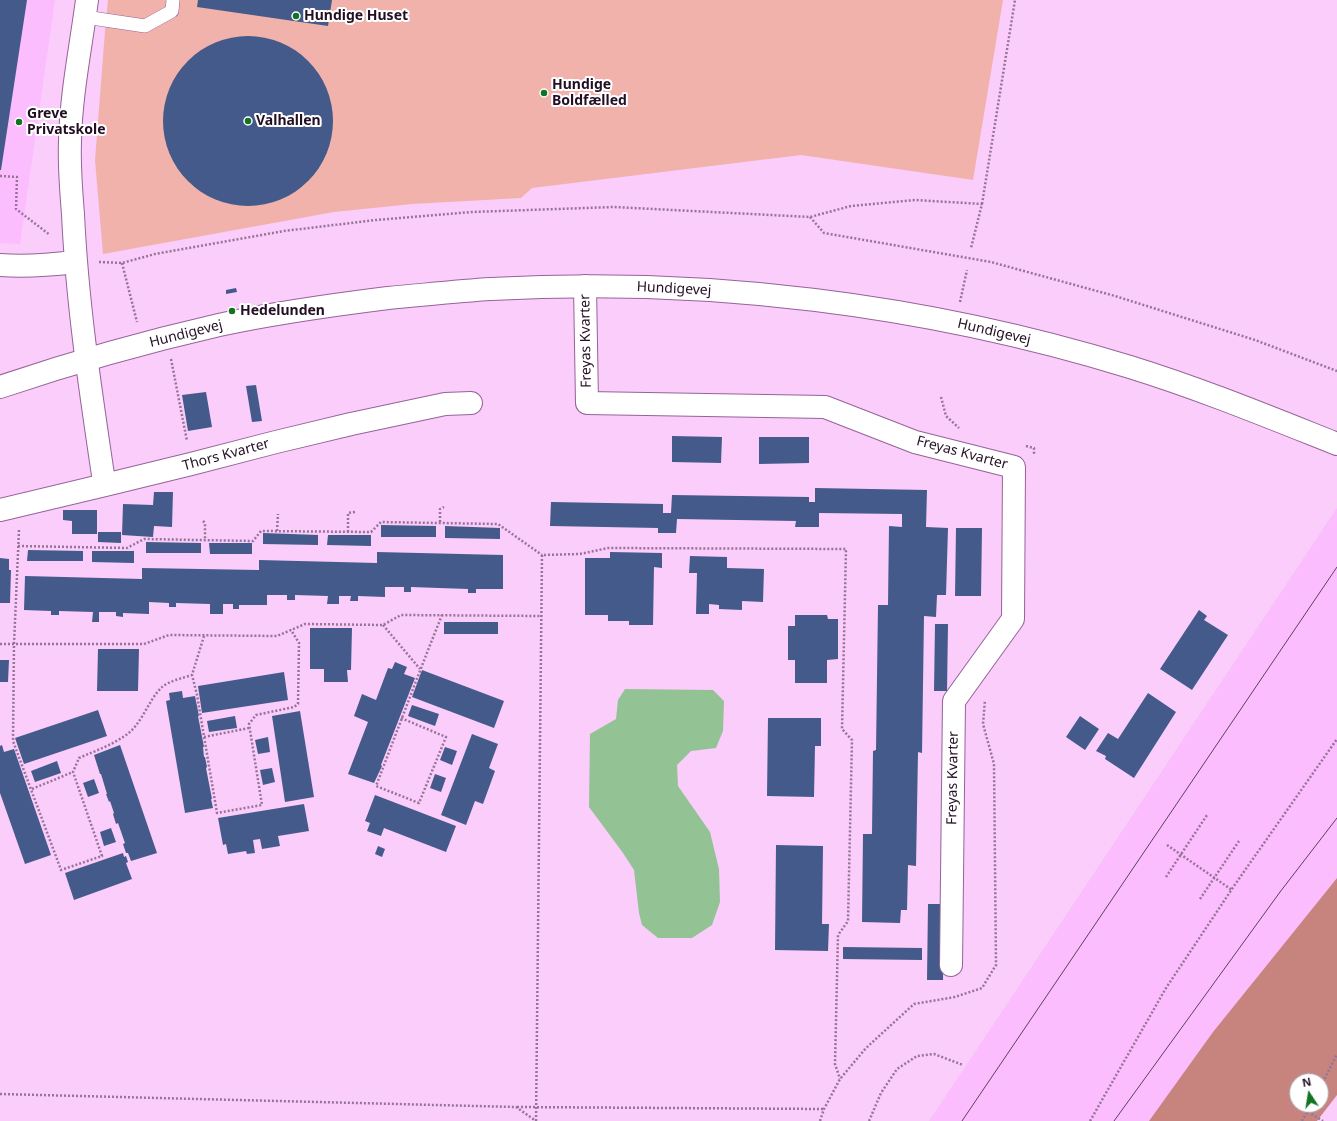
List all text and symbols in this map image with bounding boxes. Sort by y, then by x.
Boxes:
place label: Hundige Huset [304,8,408,24]
marker: Hundige Huset [291,11,301,21]
place label: Hundige Boldfælled [552,77,627,110]
marker: Hundige Boldfælled [539,88,549,98]
place label: Greve Privatskole [27,106,106,138]
place label: Valhallen [256,113,321,129]
marker: Valhallen [243,116,253,126]
marker: Greve Privatskole [14,117,24,127]
street label: Hundigevej [636,279,712,299]
street label: Freyas Kvarter [577,294,595,388]
place label: Hedelunden [240,303,325,319]
marker: Hedelunden [227,306,237,316]
street label: Hundigevej [956,315,1032,349]
street label: Hundigevej [148,317,224,351]
street label: Freyas Kvarter [914,433,1010,473]
street label: Thors Kvarter [181,435,271,475]
street label: Freyas Kvarter [944,731,962,825]
north arrow [1289,1073,1329,1113]
text: N [1301,1073,1313,1090]

